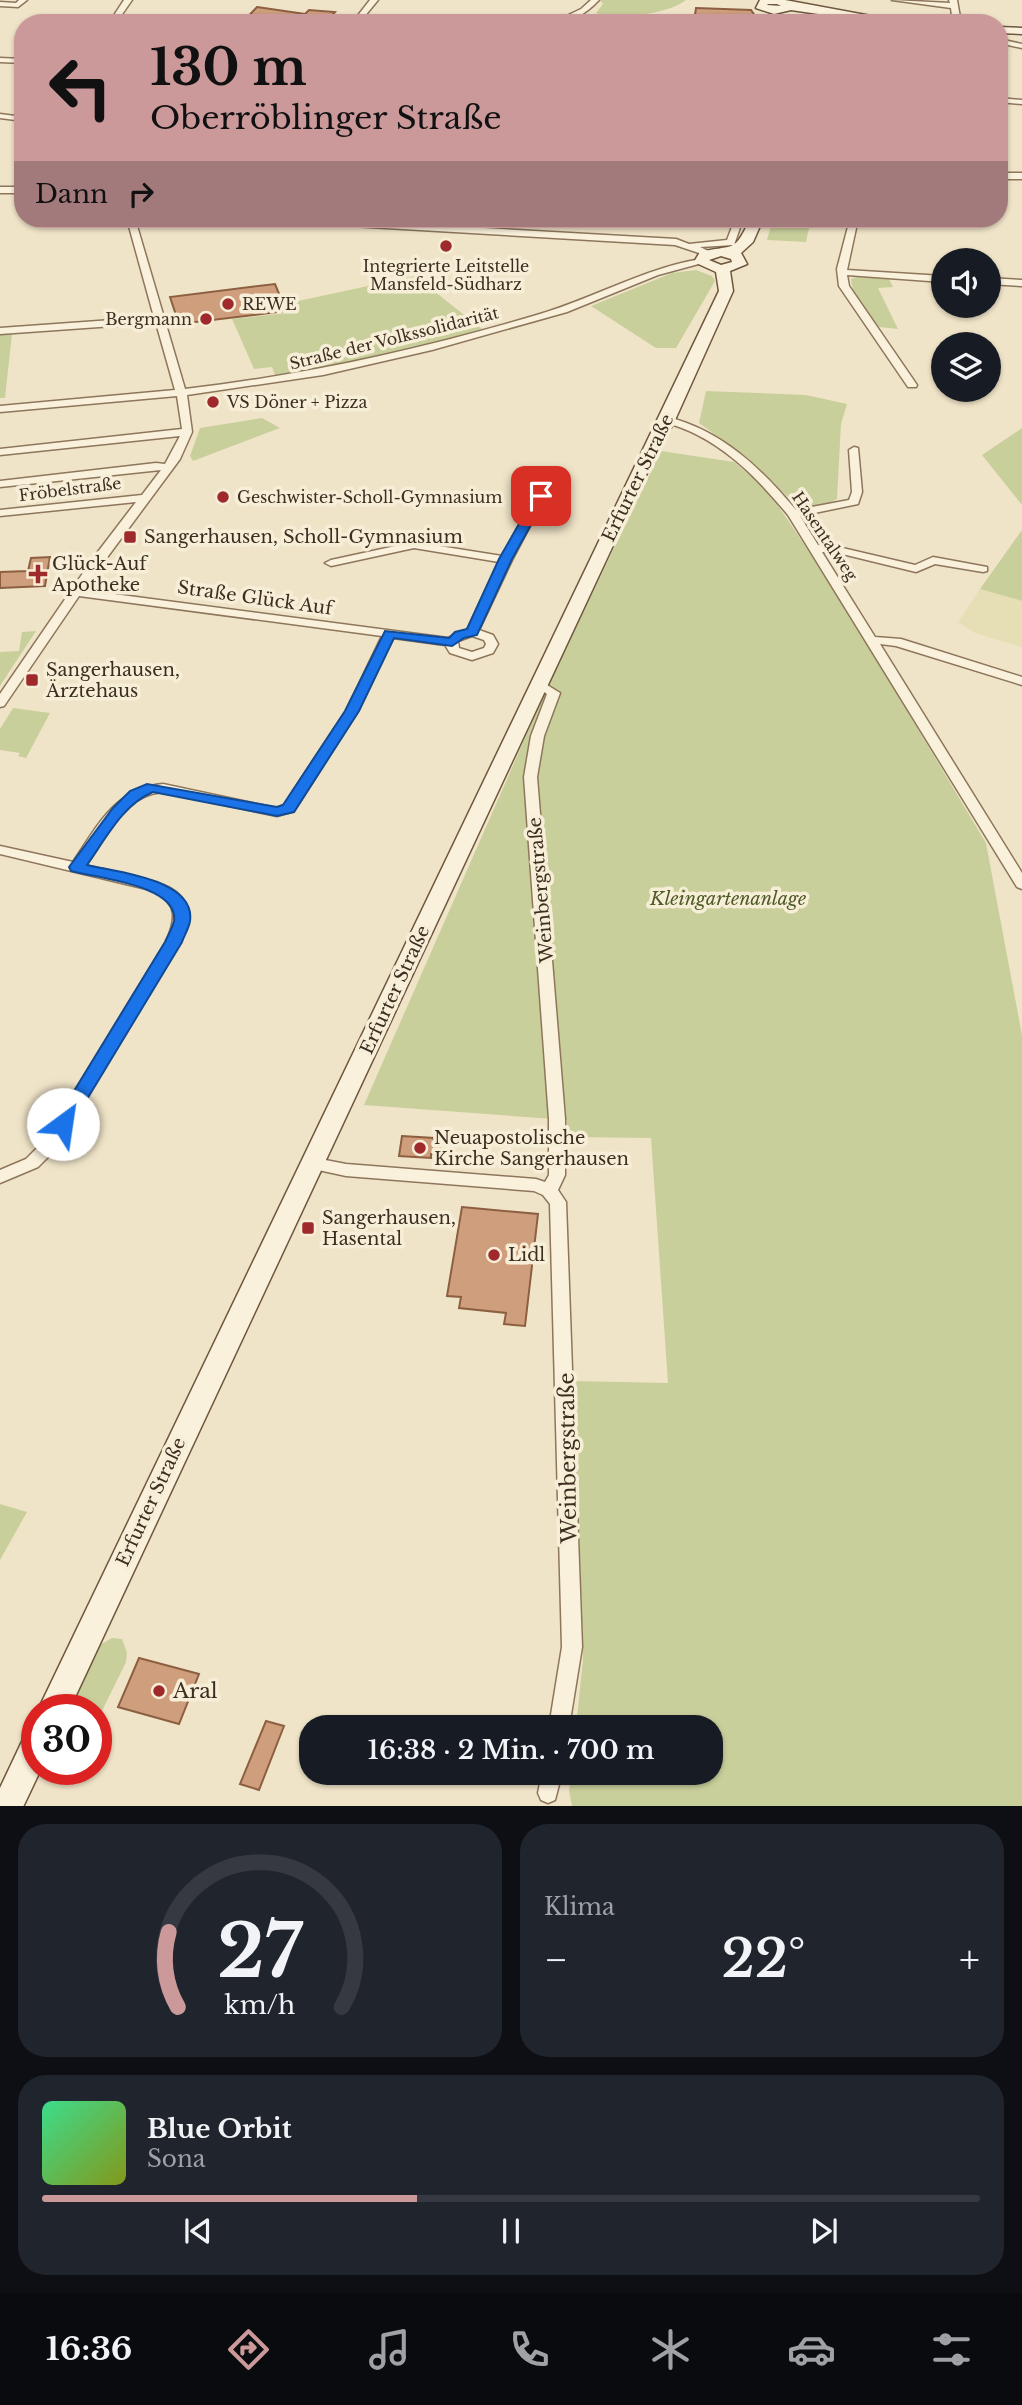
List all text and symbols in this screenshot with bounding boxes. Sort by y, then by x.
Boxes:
text: 130 m [150,37,307,98]
icon: left [35,42,126,133]
text: Oberröblinger Straße [150,98,502,138]
icon: right [122,175,160,213]
text: Dann [35,178,108,210]
marker: Integrierte Leitstelle Mansfeld-Südharz [438,238,454,254]
map controls [931,248,1001,402]
button: sound [931,248,1001,318]
place label: Integrierte Leitstelle Mansfeld-Südharz [363,256,529,294]
place label: REWE [242,294,297,314]
marker: REWE [220,296,236,312]
street label: Straße der Volkssolidarität [287,302,501,374]
place label: Bergmann [105,309,192,329]
marker: Bergmann [198,311,214,327]
button: layers [931,332,1001,402]
place label: VS Döner + Pizza [226,392,368,412]
marker: VS Döner + Pizza [205,394,221,410]
street label: Erfurter Straße [598,410,678,546]
pin [511,466,571,526]
street label: Fröbelstraße [18,473,122,505]
icon: arrive [522,477,560,515]
place label: Geschwister-Scholl-Gymnasium [237,487,502,507]
street label: Hasentalweg [788,488,862,585]
marker: Geschwister-Scholl-Gymnasium [215,489,231,505]
place label: Sangerhausen, Scholl-Gymnasium [144,526,463,548]
marker: Sangerhausen, Scholl-Gymnasium [122,529,138,545]
place label: Glück-Auf Apotheke [51,553,149,596]
marker: Glück-Auf Apotheke [30,566,46,582]
street label: Straße Glück Auf [176,576,336,620]
place label: Sangerhausen, Ärztehaus [45,659,180,702]
marker: Sangerhausen, Ärztehaus [24,672,40,688]
street label: Weinbergstraße [524,816,558,965]
park label: Kleingartenanlage [649,888,806,910]
street label: Erfurter Straße [356,922,434,1058]
position arrow [26,1087,100,1161]
place label: Neuapostolische Kirche Sangerhausen [434,1127,629,1170]
marker: Neuapostolische Kirche Sangerhausen [412,1140,428,1156]
place label: Sangerhausen, Hasental [322,1207,456,1250]
marker: Sangerhausen, Hasental [300,1220,316,1236]
place label: Lidl [508,1244,545,1266]
marker: Lidl [486,1247,502,1263]
street label: Weinbergstraße [554,1372,583,1545]
street label: Erfurter Straße [112,1434,190,1570]
place label: Aral [172,1678,218,1704]
marker: Aral [151,1683,167,1699]
speed limit sign: 30 [21,1694,112,1785]
text: 16:38 · 2 Min. · 700 m [368,1734,654,1766]
text: Klima [544,1893,615,1921]
text: 27 [218,1906,304,1997]
text: 22° [722,1927,806,1991]
text: − [544,1936,568,1983]
text: + [959,1936,980,1983]
text: km/h [225,1989,295,2020]
text: Blue Orbit [147,2113,292,2145]
text: Sona [147,2145,205,2173]
icon: previous [179,2212,217,2250]
icon: pause [492,2212,530,2250]
icon: next [805,2212,843,2250]
icon: directions [224,2325,273,2374]
icon: music [365,2325,414,2374]
icon: phone [505,2325,554,2374]
icon: climate [646,2325,695,2374]
icon: car [787,2325,836,2374]
icon: filters [927,2325,976,2374]
text: 16:36 [46,2329,132,2369]

